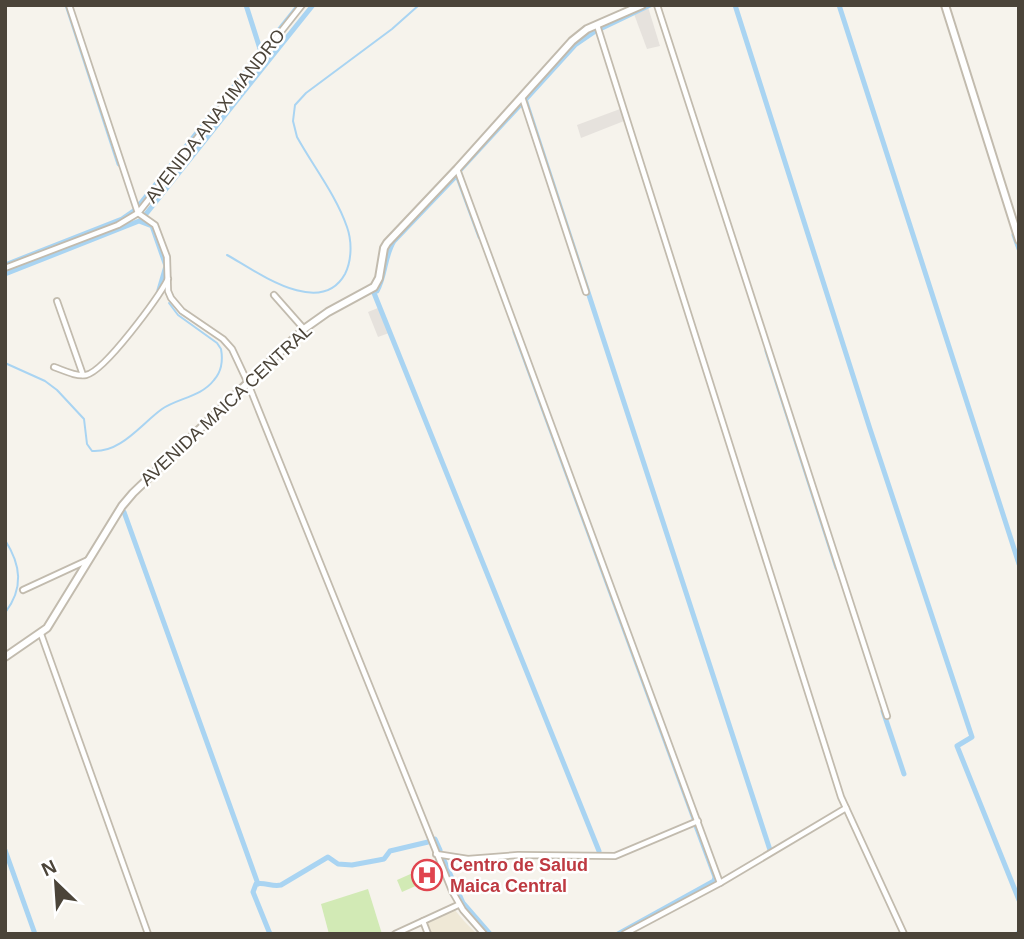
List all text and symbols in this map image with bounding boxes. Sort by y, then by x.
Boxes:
street label: AVENIDA ANAXIMANDRO [141,25,289,207]
street label: AVENIDA MAICA CENTRAL [136,320,316,490]
north arrow [21,848,91,918]
place label: Centro de Salud Maica Central [450,855,588,896]
text: N [38,856,60,880]
hospital icon: Centro de Salud Maica Central [410,858,444,892]

